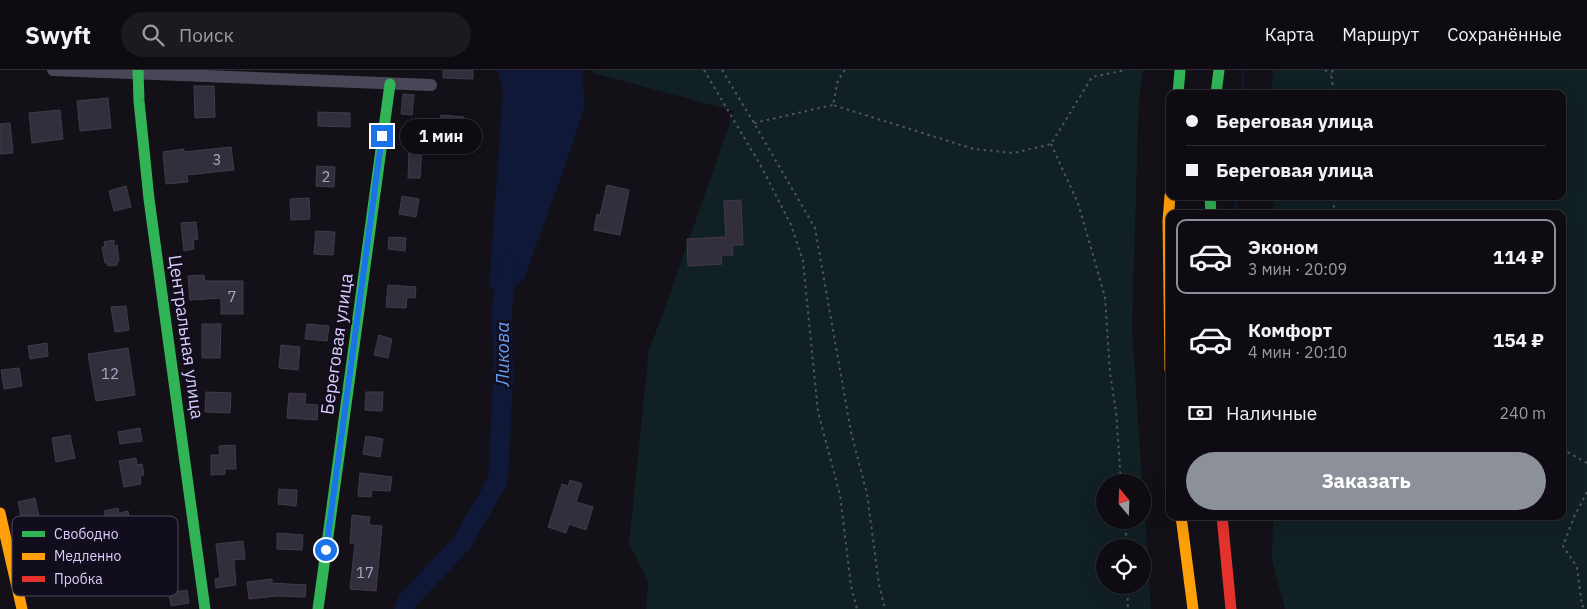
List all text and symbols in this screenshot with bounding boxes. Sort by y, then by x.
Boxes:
search box [121,12,471,57]
text: Swyft [25,19,91,51]
icon: search [139,21,167,49]
text: Поиск [179,23,234,47]
text: Карта [1265,23,1314,46]
text: Маршрут [1342,23,1419,46]
text: Сохранённые [1447,23,1562,46]
text: Береговая улица [1216,109,1374,133]
callout: 1 мин [400,118,482,154]
route end [371,125,393,147]
text: 1 мин [419,126,463,146]
house number: 3 [212,150,222,169]
text: Береговая улица [1216,158,1374,182]
house number: 2 [321,167,331,186]
icon: car [1188,234,1233,279]
text: Эконом [1248,235,1319,259]
text: 114 ₽ [1493,245,1544,269]
street label: Центральная улица [164,253,209,421]
text: 3 мин · 20:09 [1248,259,1347,279]
street label: Береговая улица [315,271,358,416]
house number: 7 [227,287,237,306]
icon: car [1188,317,1233,362]
text: Комфорт [1248,318,1332,342]
water label: Ликова [490,322,514,387]
text: 154 ₽ [1493,328,1544,352]
text: 4 мин · 20:10 [1248,342,1347,362]
house number: 12 [101,364,119,383]
icon: cash [1186,399,1214,427]
text: Наличные [1226,401,1317,425]
text: 240 m [1499,403,1546,423]
button: Заказать [1186,452,1546,510]
north arrow [1096,474,1151,529]
map controls [1096,474,1151,594]
legend [12,516,178,596]
text: Свободно [54,525,119,543]
route start [315,539,337,561]
button: locate [1096,539,1151,594]
text: Медленно [54,547,122,565]
house number: 17 [356,563,374,582]
text: Пробка [54,570,103,588]

